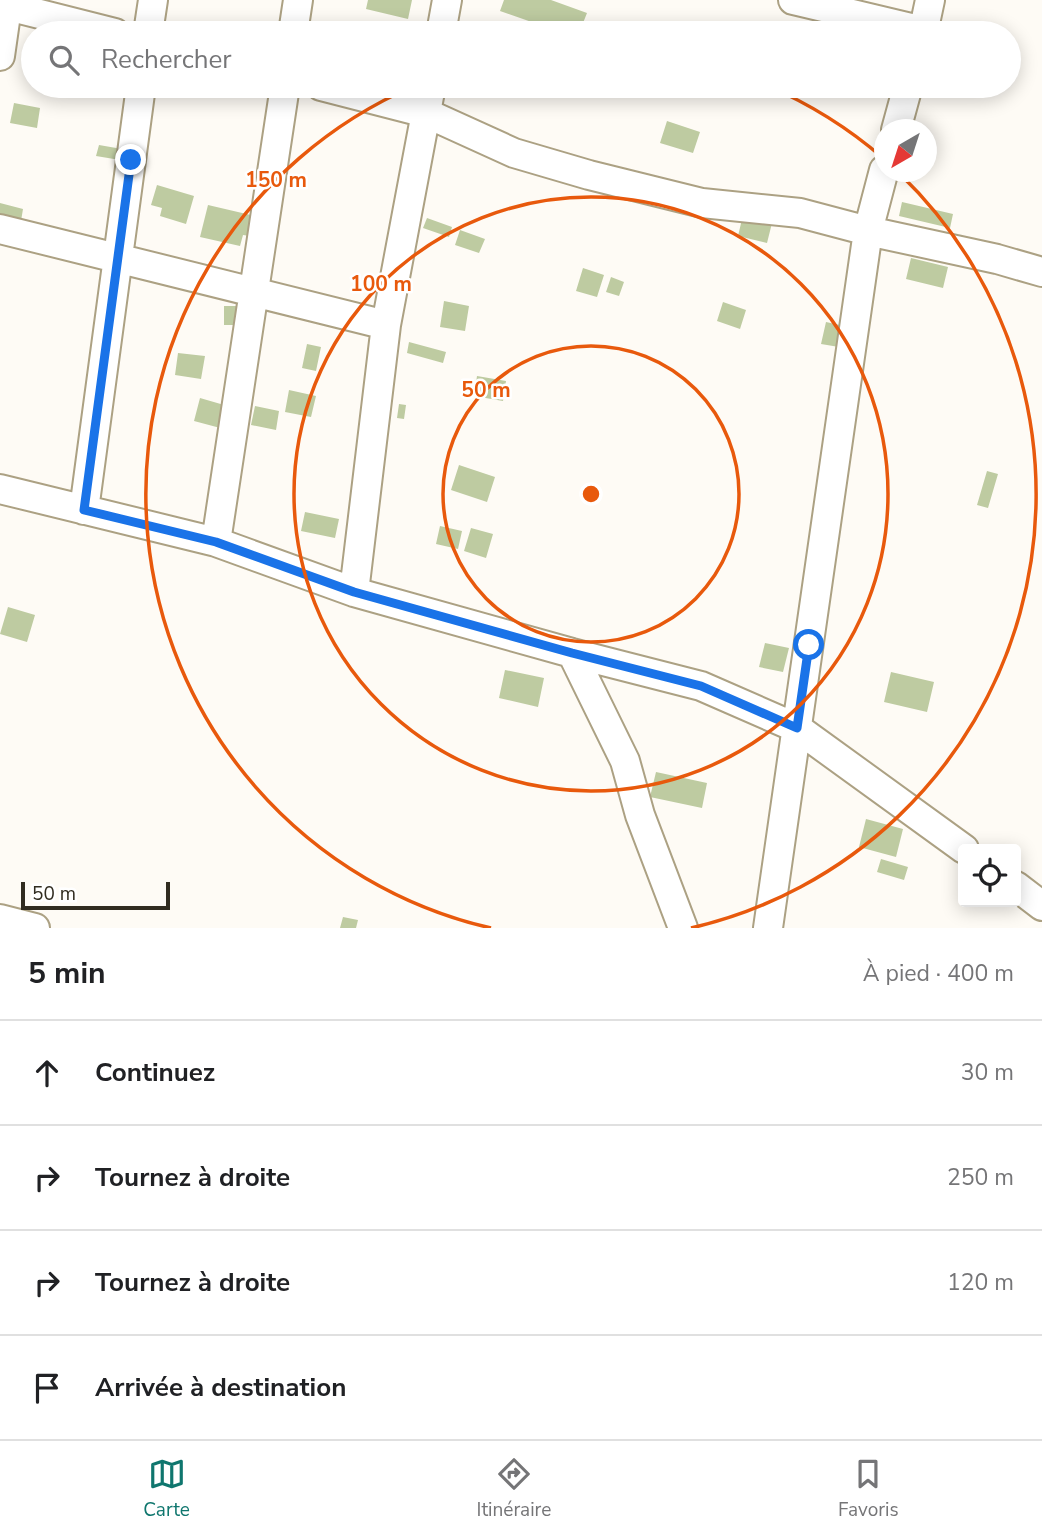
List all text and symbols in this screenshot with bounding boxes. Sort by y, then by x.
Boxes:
search box [21,21,1021,98]
icon: search [45,41,83,79]
text: Rechercher [101,42,232,77]
north arrow [874,119,937,182]
route end [115,144,146,175]
text: 150 m [245,166,307,194]
text: 100 m [350,270,412,298]
text: 50 m [461,376,511,404]
centre of rings [579,482,603,506]
route start [793,629,824,660]
map controls [958,844,1021,907]
button: locate [958,844,1021,907]
scale bar [21,879,170,911]
text: 50 m [32,881,76,907]
text: 5 min [28,953,106,994]
text: À pied · 400 m [863,958,1014,989]
icon: ahead [28,1054,66,1092]
text: Continuez [95,1055,215,1090]
text: 30 m [961,1057,1014,1088]
icon: right [28,1159,66,1197]
text: Tournez à droite [95,1160,290,1195]
text: 250 m [947,1162,1014,1193]
icon: right [28,1264,66,1302]
text: Tournez à droite [95,1265,290,1300]
text: 120 m [947,1267,1014,1298]
icon: arrive [28,1369,66,1407]
text: Arrivée à destination [95,1370,346,1405]
tab: Carte [143,1455,190,1523]
tab: Itinéraire [477,1455,551,1523]
tab: Favoris [838,1455,899,1523]

